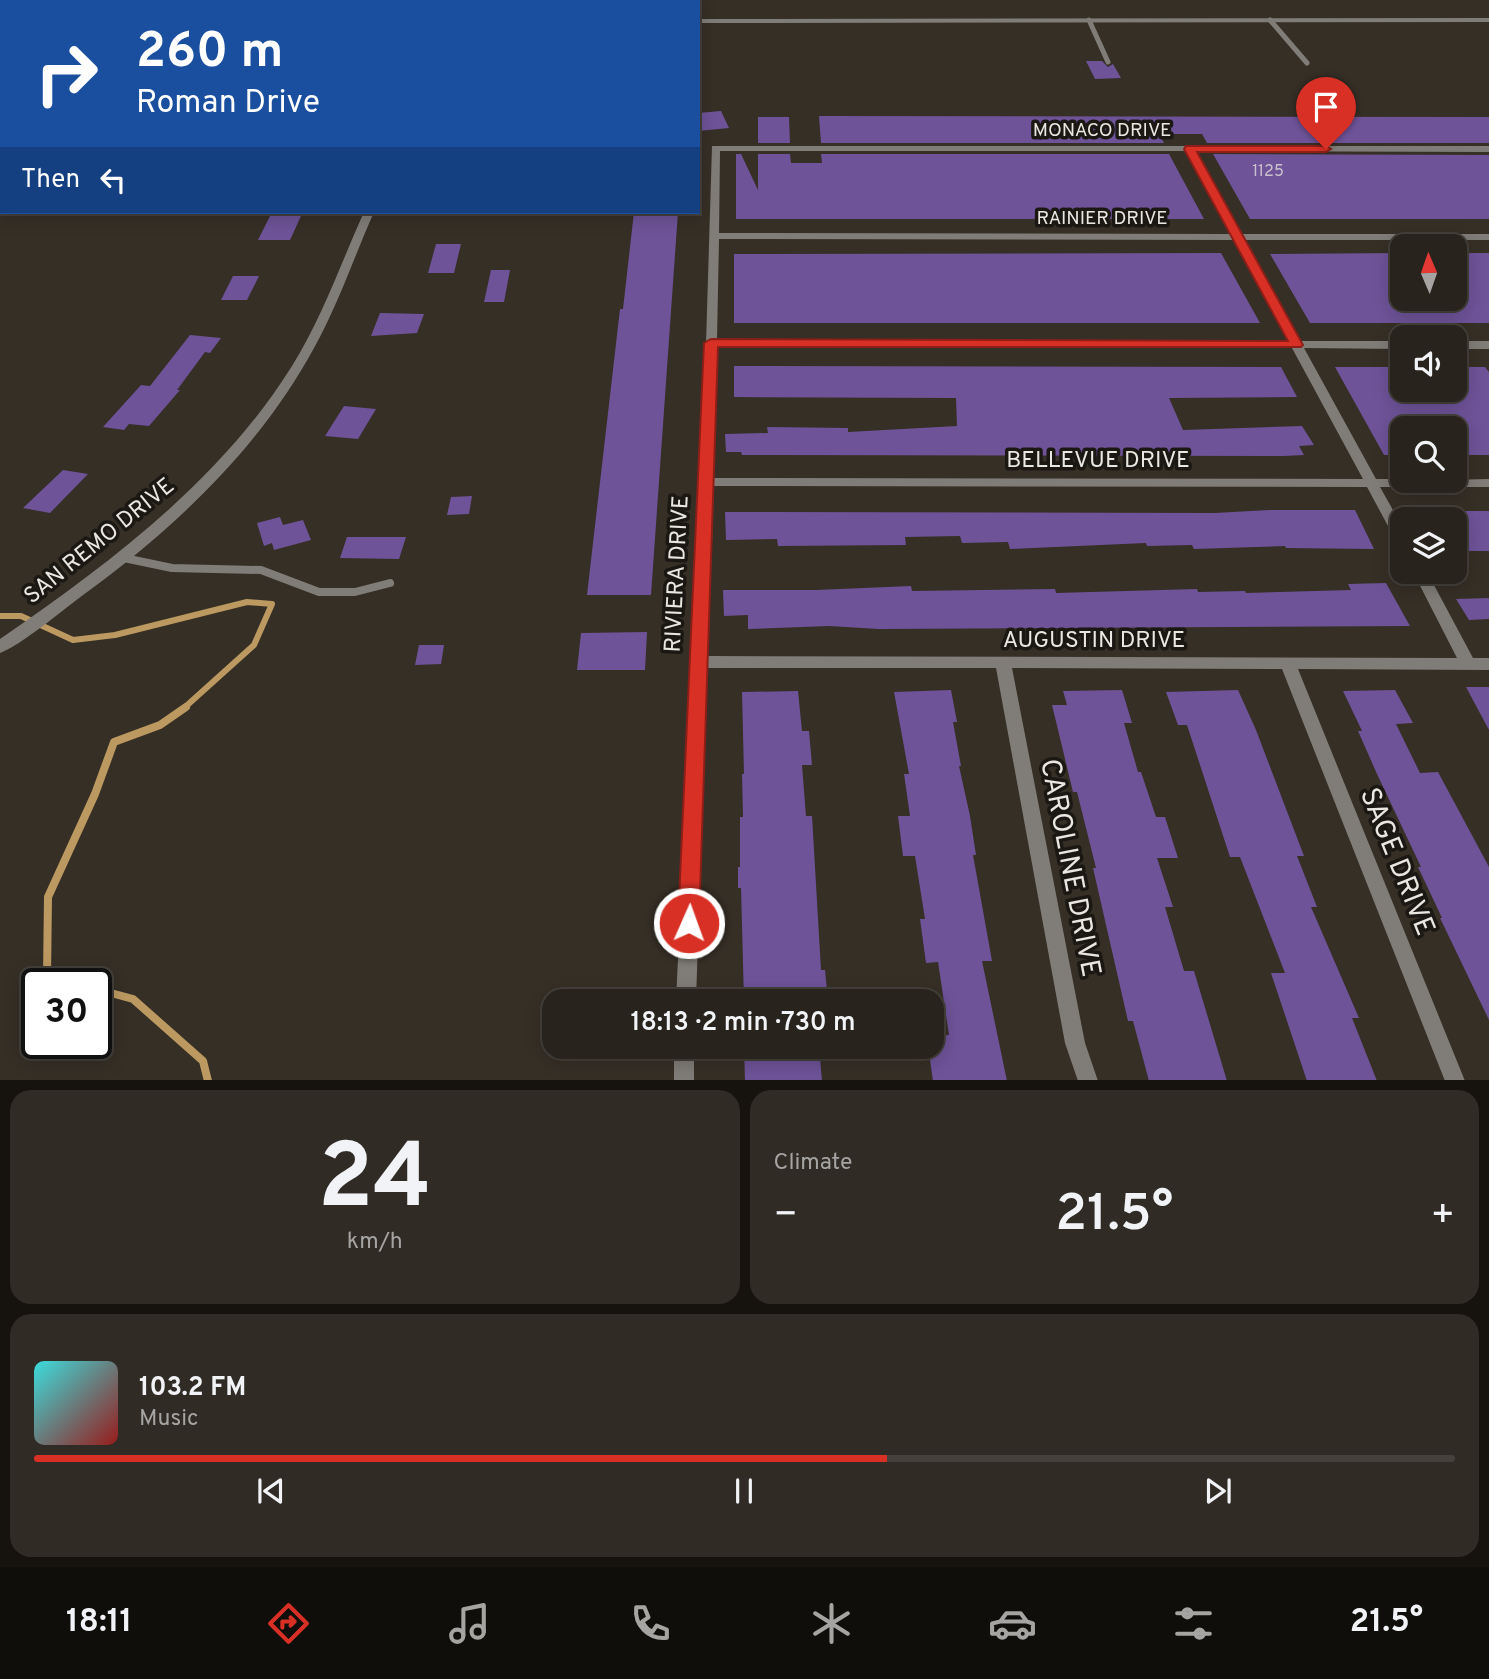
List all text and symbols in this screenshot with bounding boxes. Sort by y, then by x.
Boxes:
text: 260 m [136,23,283,85]
icon: right [21,28,112,119]
pin [1296,77,1356,149]
text: Roman Drive [136,84,320,124]
icon: arrive [1307,88,1345,126]
street label: MONACO DRIVE [1033,119,1171,143]
icon: left [94,161,132,199]
house number: 1125 [1252,162,1284,182]
text: Then [21,164,80,197]
street label: RAINIER DRIVE [1036,207,1168,231]
north arrow [1390,234,1466,312]
map controls [1390,234,1467,584]
button: sound [1390,325,1467,402]
button: search [1390,416,1467,493]
street label: BELLEVUE DRIVE [1006,447,1190,476]
street label: SAN REMO DRIVE [19,472,181,612]
street label: RIVIERA DRIVE [659,495,697,653]
button: layers [1390,507,1467,584]
street label: AUGUSTIN DRIVE [1003,627,1185,656]
street label: CAROLINE DRIVE [1030,756,1108,980]
street label: SAGE DRIVE [1350,783,1442,941]
position arrow [652,886,726,960]
speed limit sign: 30 [21,968,112,1059]
text: 18:13 · 2 min · 730 m [630,1007,856,1040]
text: 24 [318,1125,432,1240]
text: Climate [774,1149,852,1178]
text: 21.5° [1055,1183,1173,1249]
text: − [774,1192,798,1241]
text: + [1430,1192,1455,1241]
text: km/h [347,1228,403,1257]
text: 103.2 FM [139,1372,246,1405]
text: Music [139,1405,199,1434]
icon: previous [252,1472,290,1510]
icon: pause [725,1472,763,1510]
icon: next [1199,1472,1237,1510]
icon: directions [264,1599,313,1648]
icon: music [445,1599,494,1648]
icon: phone [626,1599,675,1648]
icon: climate [807,1599,856,1648]
icon: car [988,1599,1037,1648]
icon: filters [1169,1599,1218,1648]
text: 18:11 [66,1603,132,1643]
text: 21.5° [1350,1603,1423,1643]

